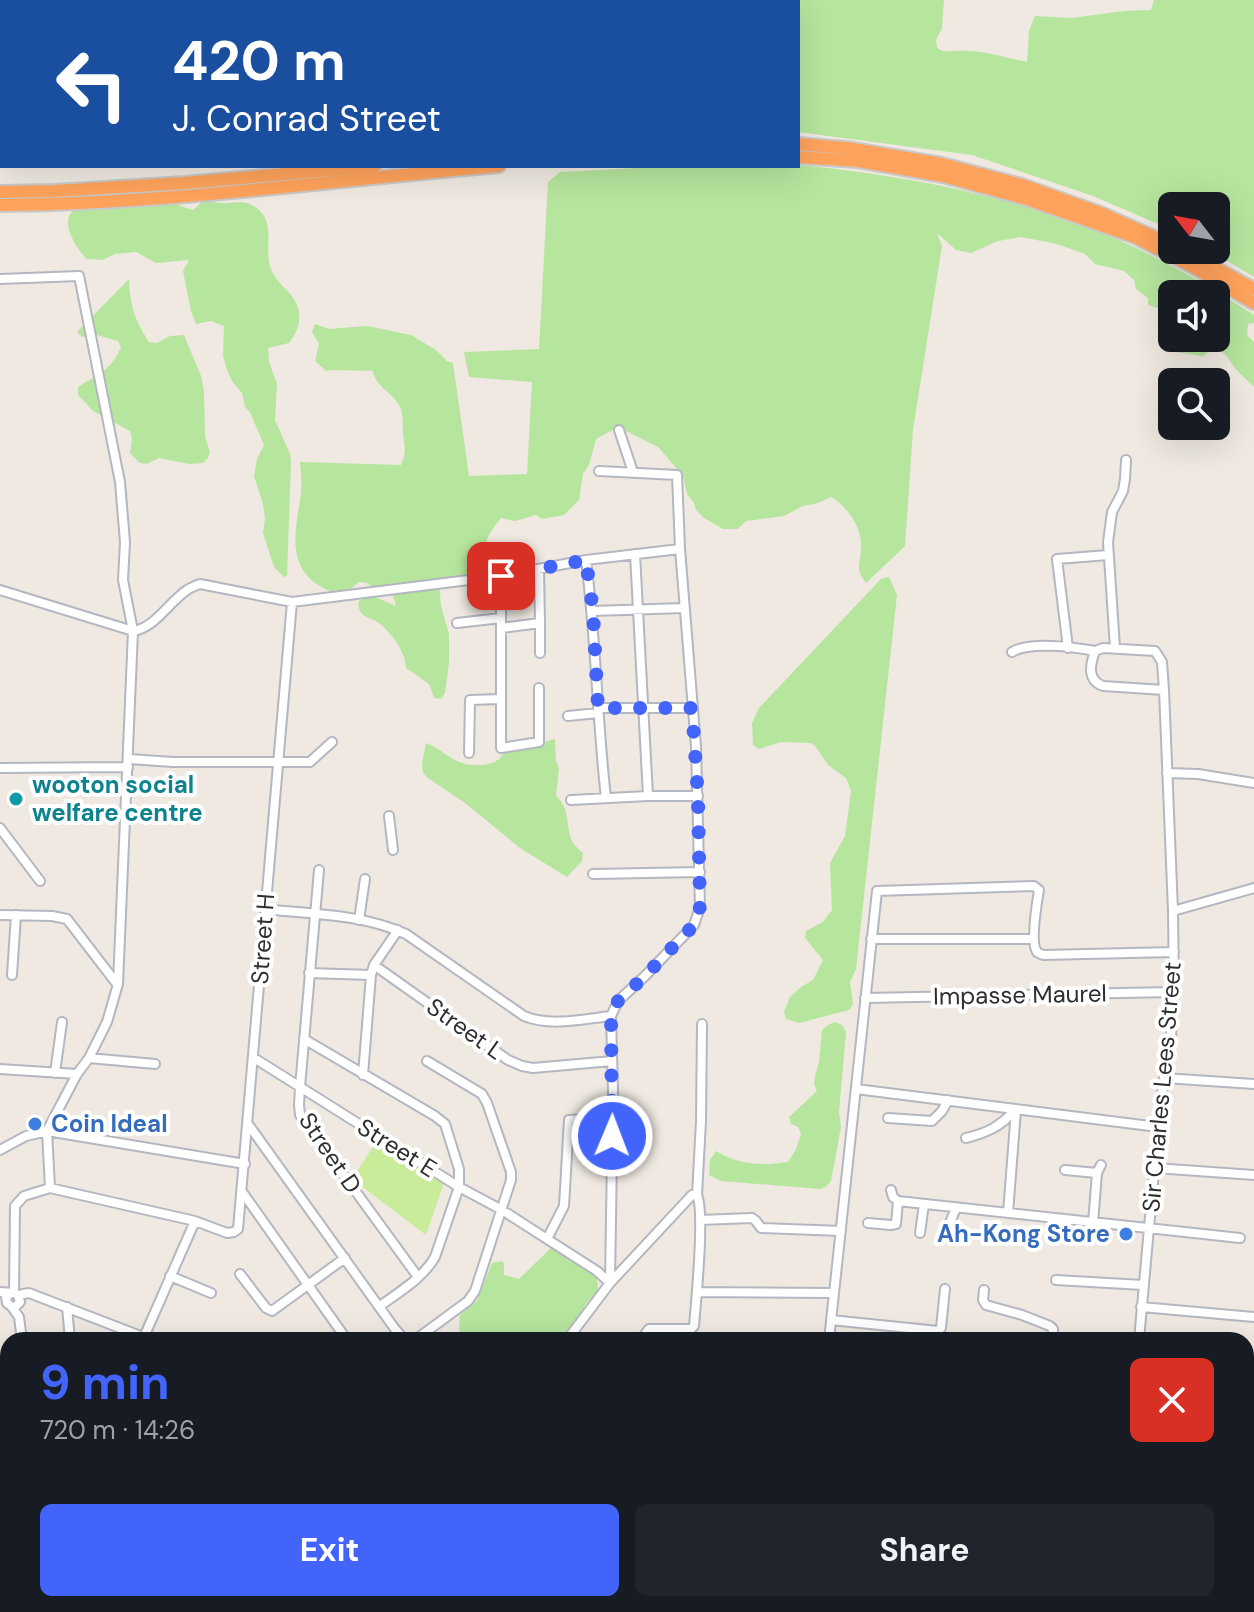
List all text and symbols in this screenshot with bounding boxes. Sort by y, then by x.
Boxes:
text: 420 m [172,24,346,97]
icon: left [40,32,144,136]
text: J. Conrad Street [172,95,441,142]
north arrow [1158,192,1230,264]
map controls [1158,192,1230,440]
button: sound [1158,280,1230,352]
button: search [1158,368,1230,440]
pin [467,542,535,610]
icon: arrive [479,554,523,598]
place label: wooton social welfare centre [32,769,203,828]
marker: wooton social welfare centre [7,790,25,808]
street label: Street H [244,893,281,985]
street label: Sir Charles Lees Street [1135,960,1188,1213]
street label: Impasse Maurel [933,977,1107,1012]
street label: Street L [421,991,510,1066]
position arrow [570,1094,654,1178]
street label: Street D [292,1106,369,1199]
place label: Coin Ideal [51,1108,168,1139]
street label: Street E [352,1111,443,1184]
marker: Coin Ideal [26,1115,44,1133]
place label: Ah-Kong Store [937,1218,1110,1249]
marker: Ah-Kong Store [1117,1225,1135,1243]
text: 9 min [40,1351,170,1414]
button: close [1130,1358,1214,1442]
text: 720 m · 14:26 [40,1413,195,1447]
button: Exit [40,1504,619,1596]
button: Share [635,1504,1214,1596]

